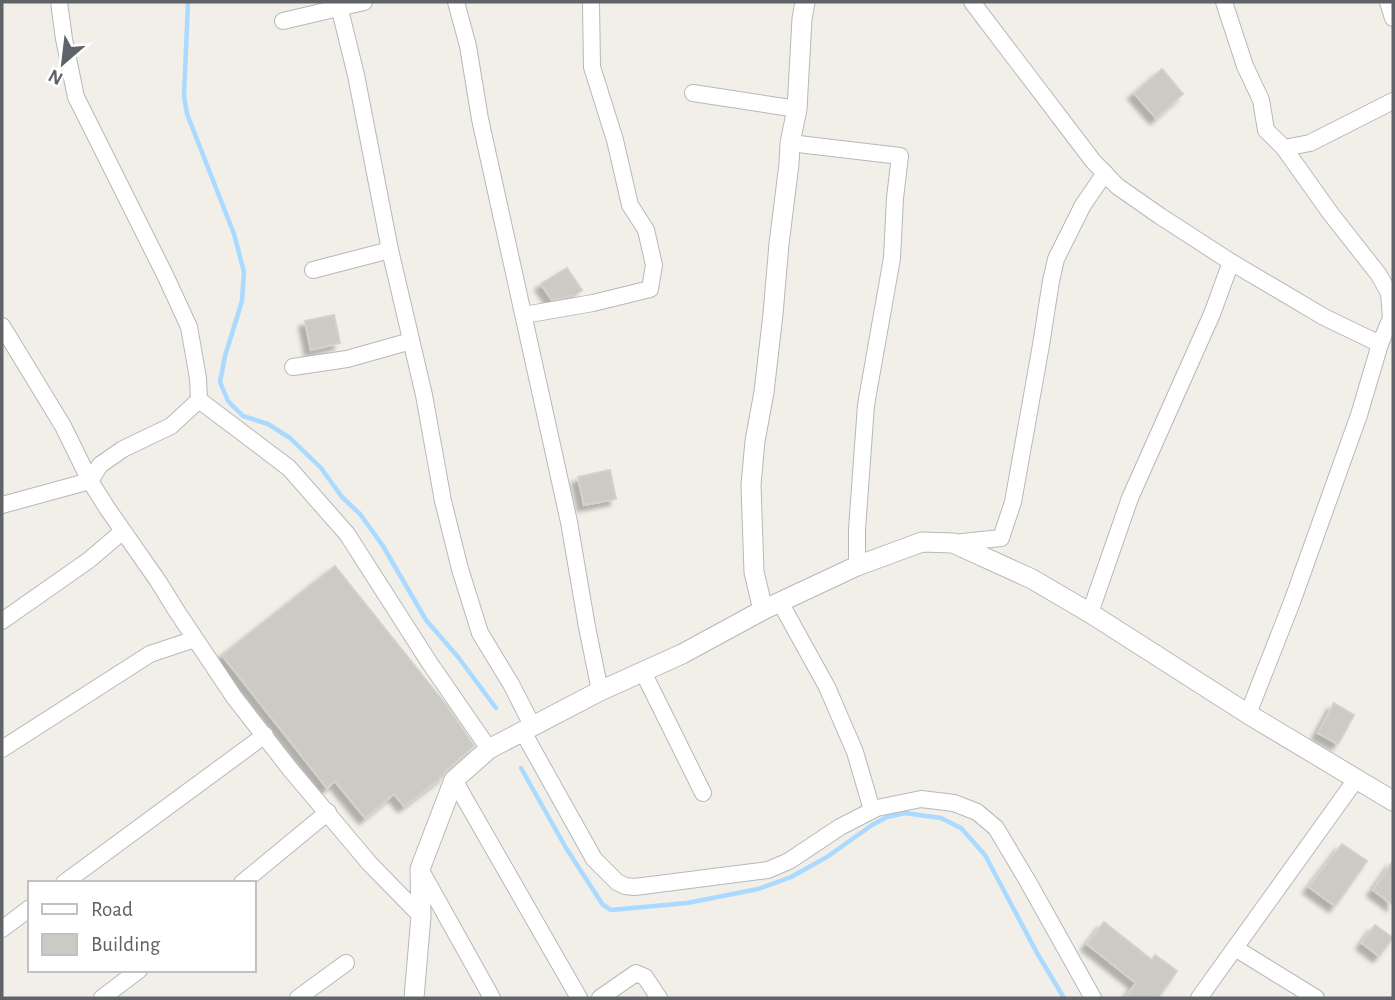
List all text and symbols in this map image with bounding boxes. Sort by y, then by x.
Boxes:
north arrow [28,28,98,98]
text: N [45,65,66,88]
legend [28,881,256,972]
text: Road [91,899,133,920]
text: Building [91,934,161,955]

